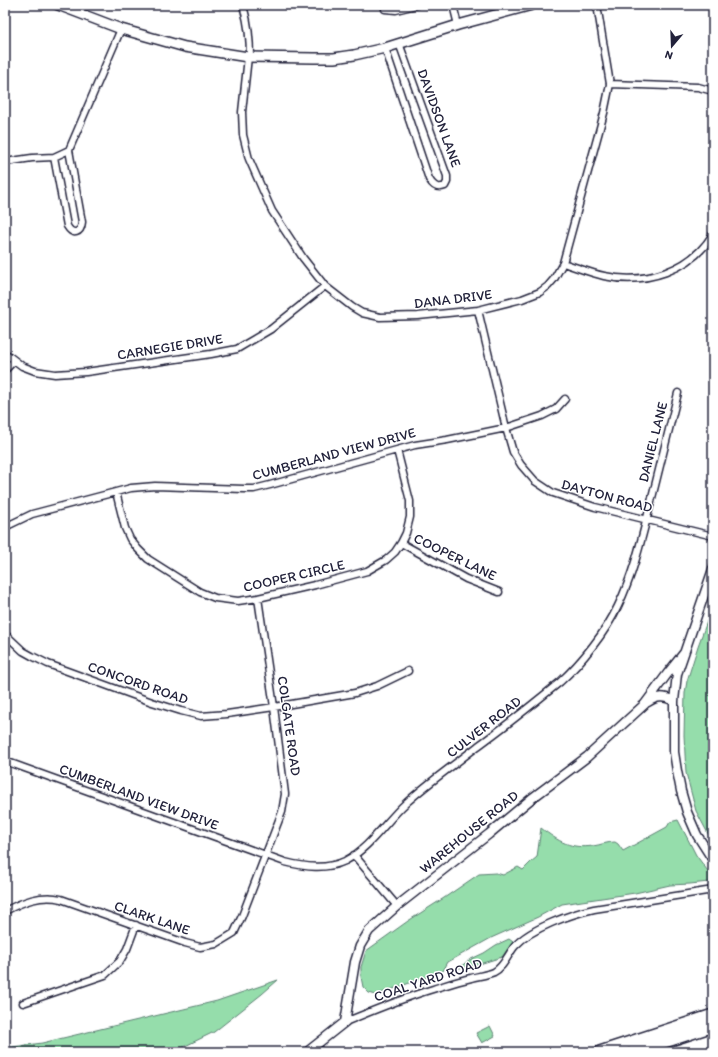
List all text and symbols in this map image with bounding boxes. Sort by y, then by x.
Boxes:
north arrow [652,26,692,66]
text: N [663,48,675,62]
street label: DAVIDSON LANE [413,67,465,170]
street label: DANA DRIVE [413,286,493,312]
street label: CARNEGIE DRIVE [116,330,224,364]
street label: DANIEL LANE [635,400,671,484]
street label: CUMBERLAND VIEW DRIVE [250,424,418,484]
street label: DAYTON ROAD [560,476,654,516]
street label: COOPER LANE [411,530,499,584]
street label: COOPER CIRCLE [242,556,347,596]
street label: CONCORD ROAD [86,658,190,708]
street label: COLGATE ROAD [274,675,304,777]
street label: CULVER ROAD [443,693,525,761]
street label: CUMBERLAND VIEW DRIVE [57,760,221,834]
street label: WAREHOUSE ROAD [416,787,522,877]
street label: CLARK LANE [112,897,192,939]
street label: COAL YARD ROAD [372,954,484,1006]

